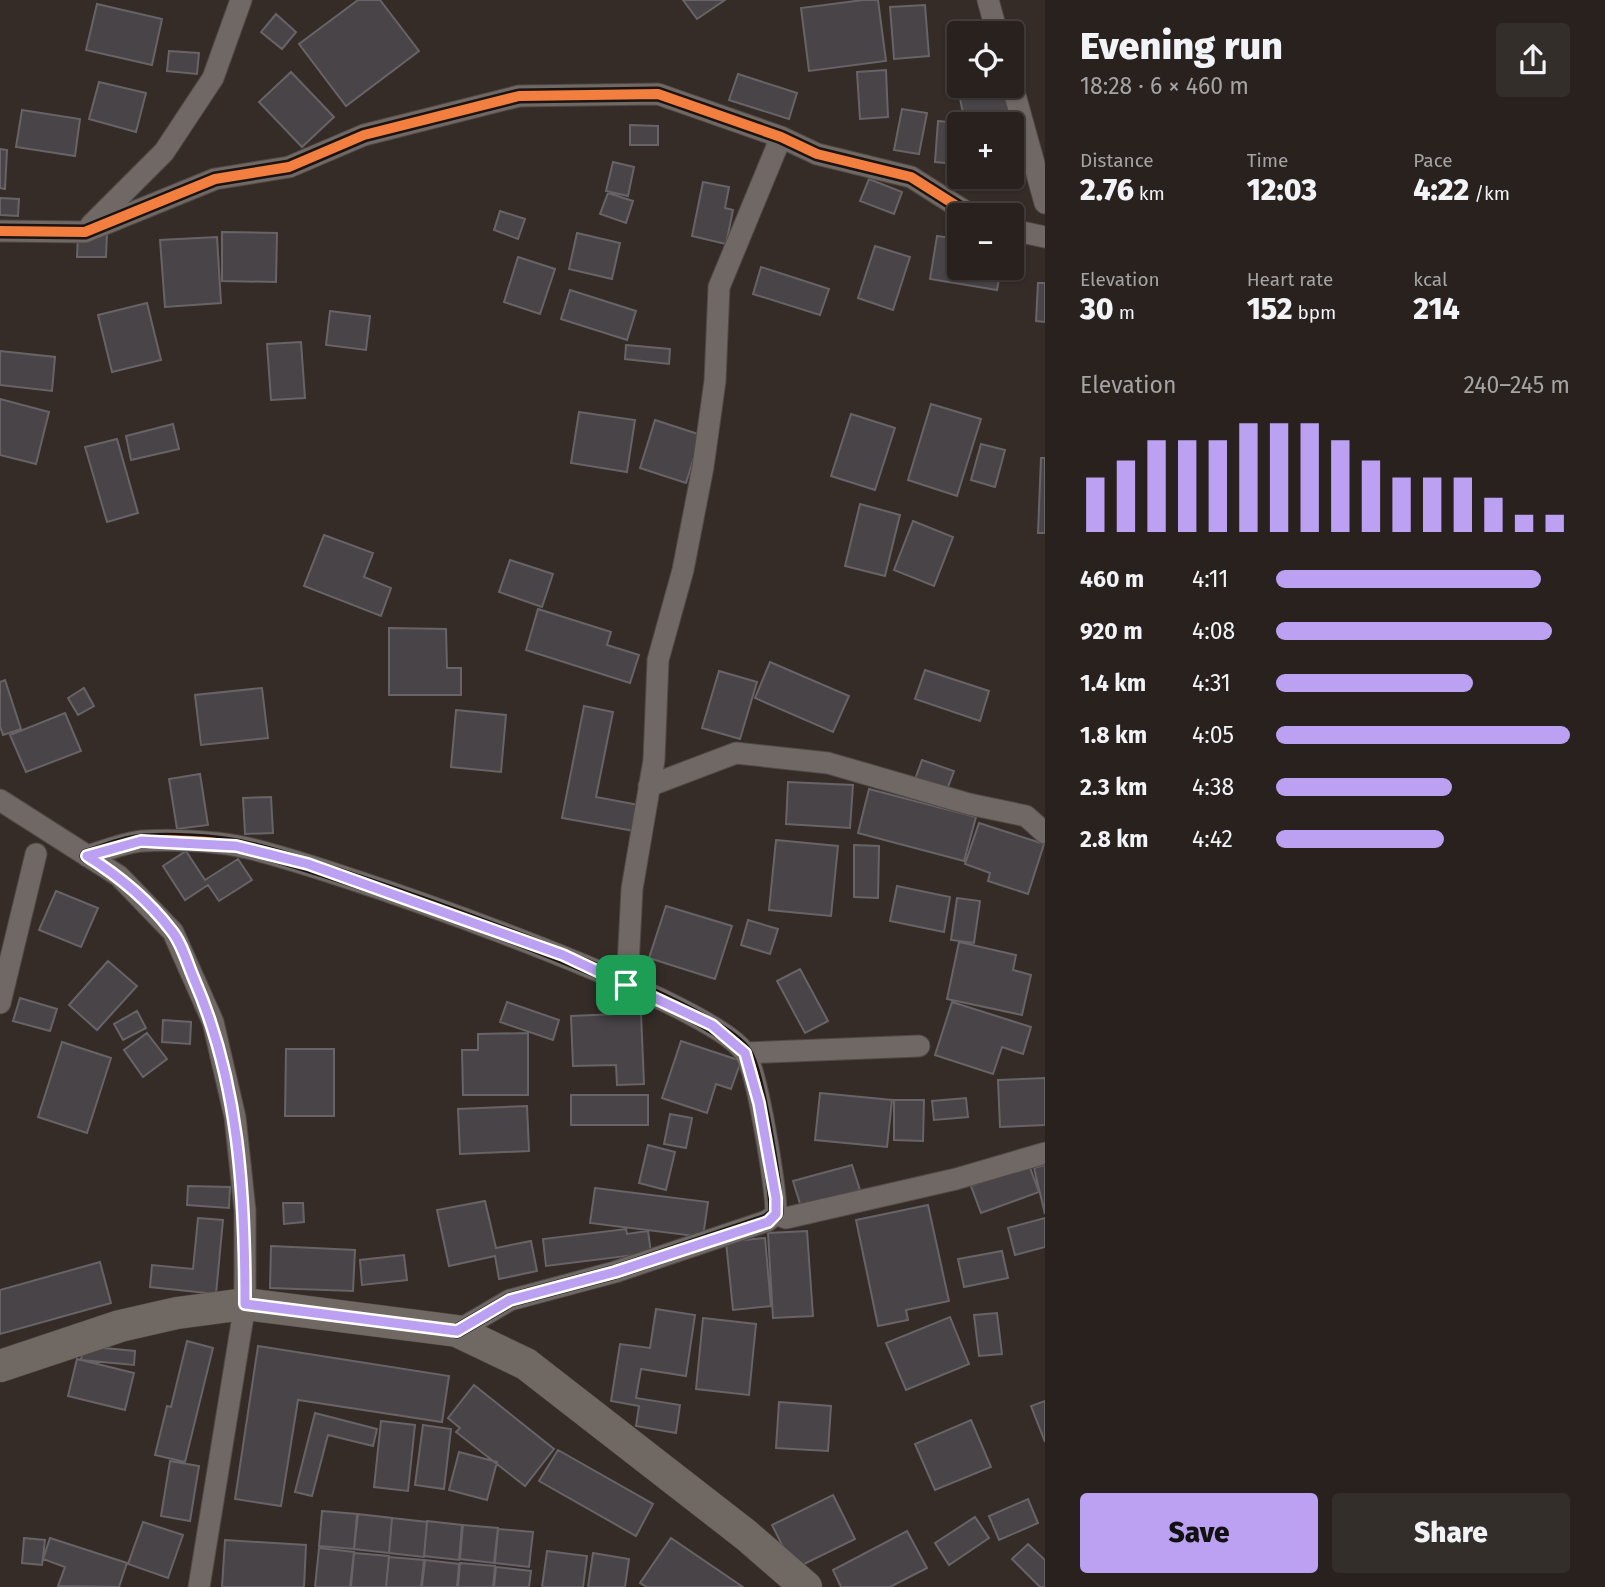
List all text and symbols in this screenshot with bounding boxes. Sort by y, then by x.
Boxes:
map controls [947,21,1024,280]
button: locate [947,21,1024,98]
text: Evening run [1080,23,1283,69]
button: share [1496,23,1570,97]
text: 18:28 · 6 × 460 m [1080,72,1249,100]
button: + [947,112,1024,189]
text: Distance [1080,149,1154,172]
text: Time [1247,149,1288,172]
text: Pace [1413,149,1453,172]
text: 2.76 [1080,172,1134,208]
text: 12:03 [1247,172,1317,208]
text: 4:22 [1413,172,1469,208]
text: km [1134,182,1165,205]
text: /km [1469,182,1510,205]
button: − [947,203,1024,280]
text: Elevation [1080,268,1160,291]
text: Heart rate [1247,268,1333,291]
text: kcal [1413,268,1448,291]
text: 30 [1080,291,1114,327]
text: 152 [1247,291,1293,327]
text: 214 [1413,291,1460,327]
text: m [1114,301,1135,324]
text: bpm [1293,301,1336,324]
text: Elevation [1080,371,1176,399]
text: 240–245 m [1464,371,1570,399]
text: 460 m [1080,565,1144,593]
text: 4:11 [1192,565,1228,593]
text: 920 m [1080,617,1143,645]
text: 4:08 [1192,617,1235,645]
text: 1.4 km [1080,669,1146,697]
text: 4:31 [1192,669,1231,697]
text: 1.8 km [1080,721,1147,749]
text: 4:05 [1192,721,1234,749]
text: 2.3 km [1080,773,1147,801]
text: 4:38 [1192,773,1234,801]
text: 2.8 km [1080,825,1148,853]
text: 4:42 [1192,825,1233,853]
pin [596,955,656,1015]
icon: arrive [607,966,645,1004]
button: Save [1080,1493,1318,1573]
button: Share [1332,1493,1570,1573]

